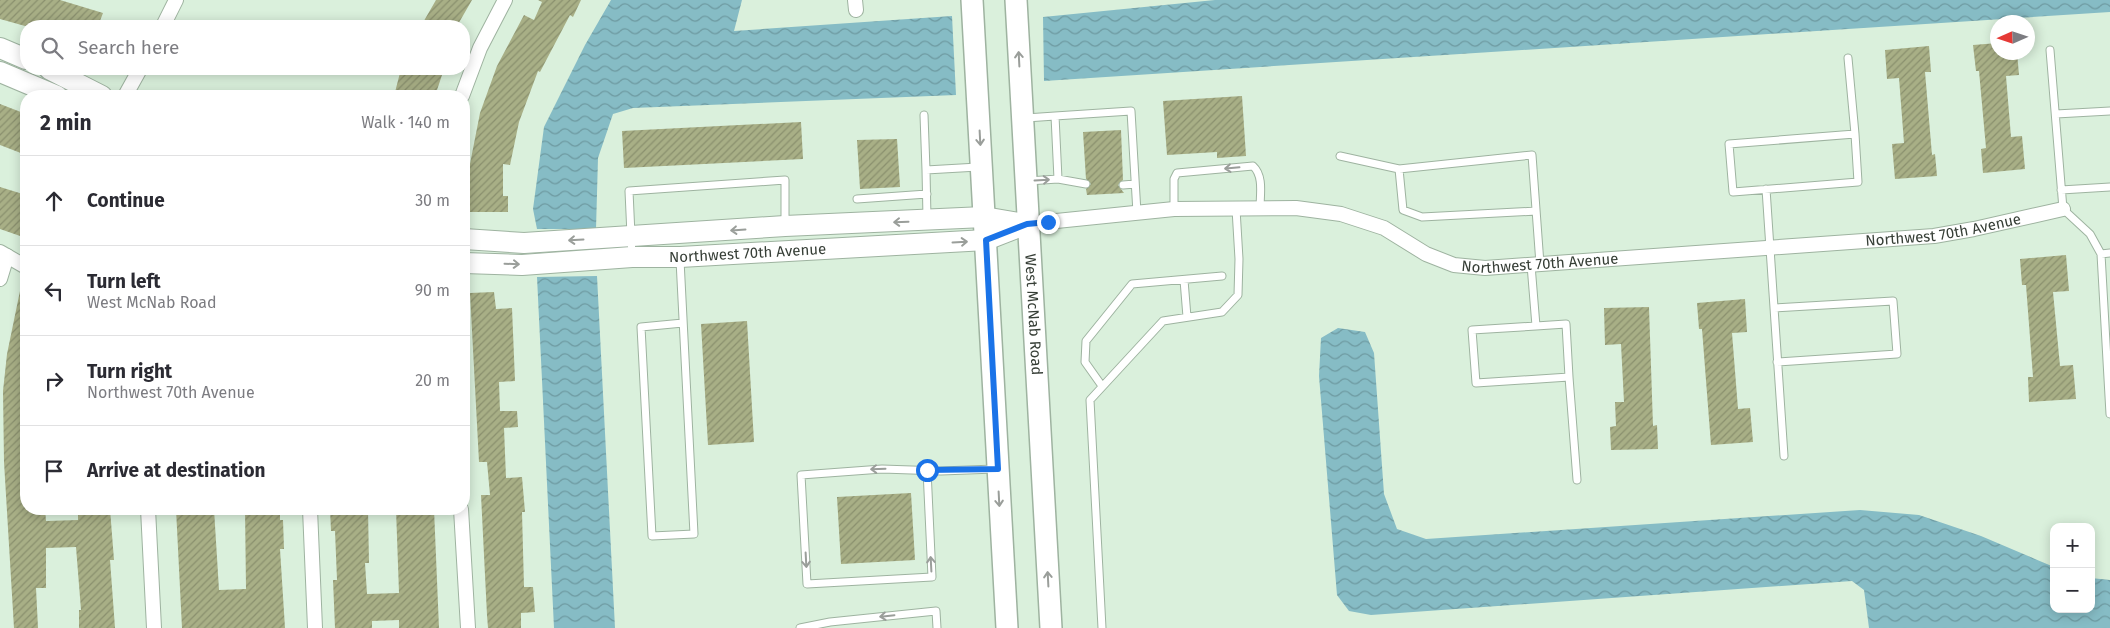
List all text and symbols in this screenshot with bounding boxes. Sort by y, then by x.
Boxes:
north arrow [1990,15,2035,60]
search box [20,20,470,75]
icon: search [38,34,66,62]
text: Search here [78,36,179,59]
one-way arrow [1014,51,1023,67]
text: 2 min [40,110,92,136]
text: Walk · 140 m [361,113,450,132]
one-way arrow [976,129,985,145]
one-way arrow [1224,163,1240,173]
one-way arrow [1033,175,1049,184]
icon: ahead [40,187,68,215]
text: Continue [87,189,165,212]
text: 30 m [415,191,450,210]
street label: Northwest 70th Avenue [1865,210,2023,250]
route end [1037,211,1060,234]
one-way arrow [893,217,909,227]
one-way arrow [731,225,747,234]
one-way arrow [568,235,584,245]
one-way arrow [952,237,968,246]
street label: Northwest 70th Avenue [669,240,827,266]
street label: Northwest 70th Avenue [1461,250,1619,277]
street label: West McNab Road [1021,253,1046,376]
one-way arrow [504,259,520,269]
text: Turn left [87,270,161,293]
icon: left [40,277,68,305]
text: 90 m [415,281,450,300]
text: West McNab Road [87,293,217,312]
text: Turn right [87,360,172,383]
icon: right [40,367,68,395]
text: 20 m [415,371,450,390]
text: Northwest 70th Avenue [87,383,255,402]
icon: arrive [40,457,68,485]
text: Arrive at destination [87,459,266,482]
route start [916,459,939,482]
one-way arrow [870,465,886,474]
one-way arrow [995,490,1004,506]
map controls [2050,523,2095,613]
button: + [2050,523,2095,568]
one-way arrow [801,552,810,568]
one-way arrow [927,556,936,572]
button: − [2050,568,2095,613]
one-way arrow [1044,572,1053,588]
one-way arrow [879,611,895,621]

